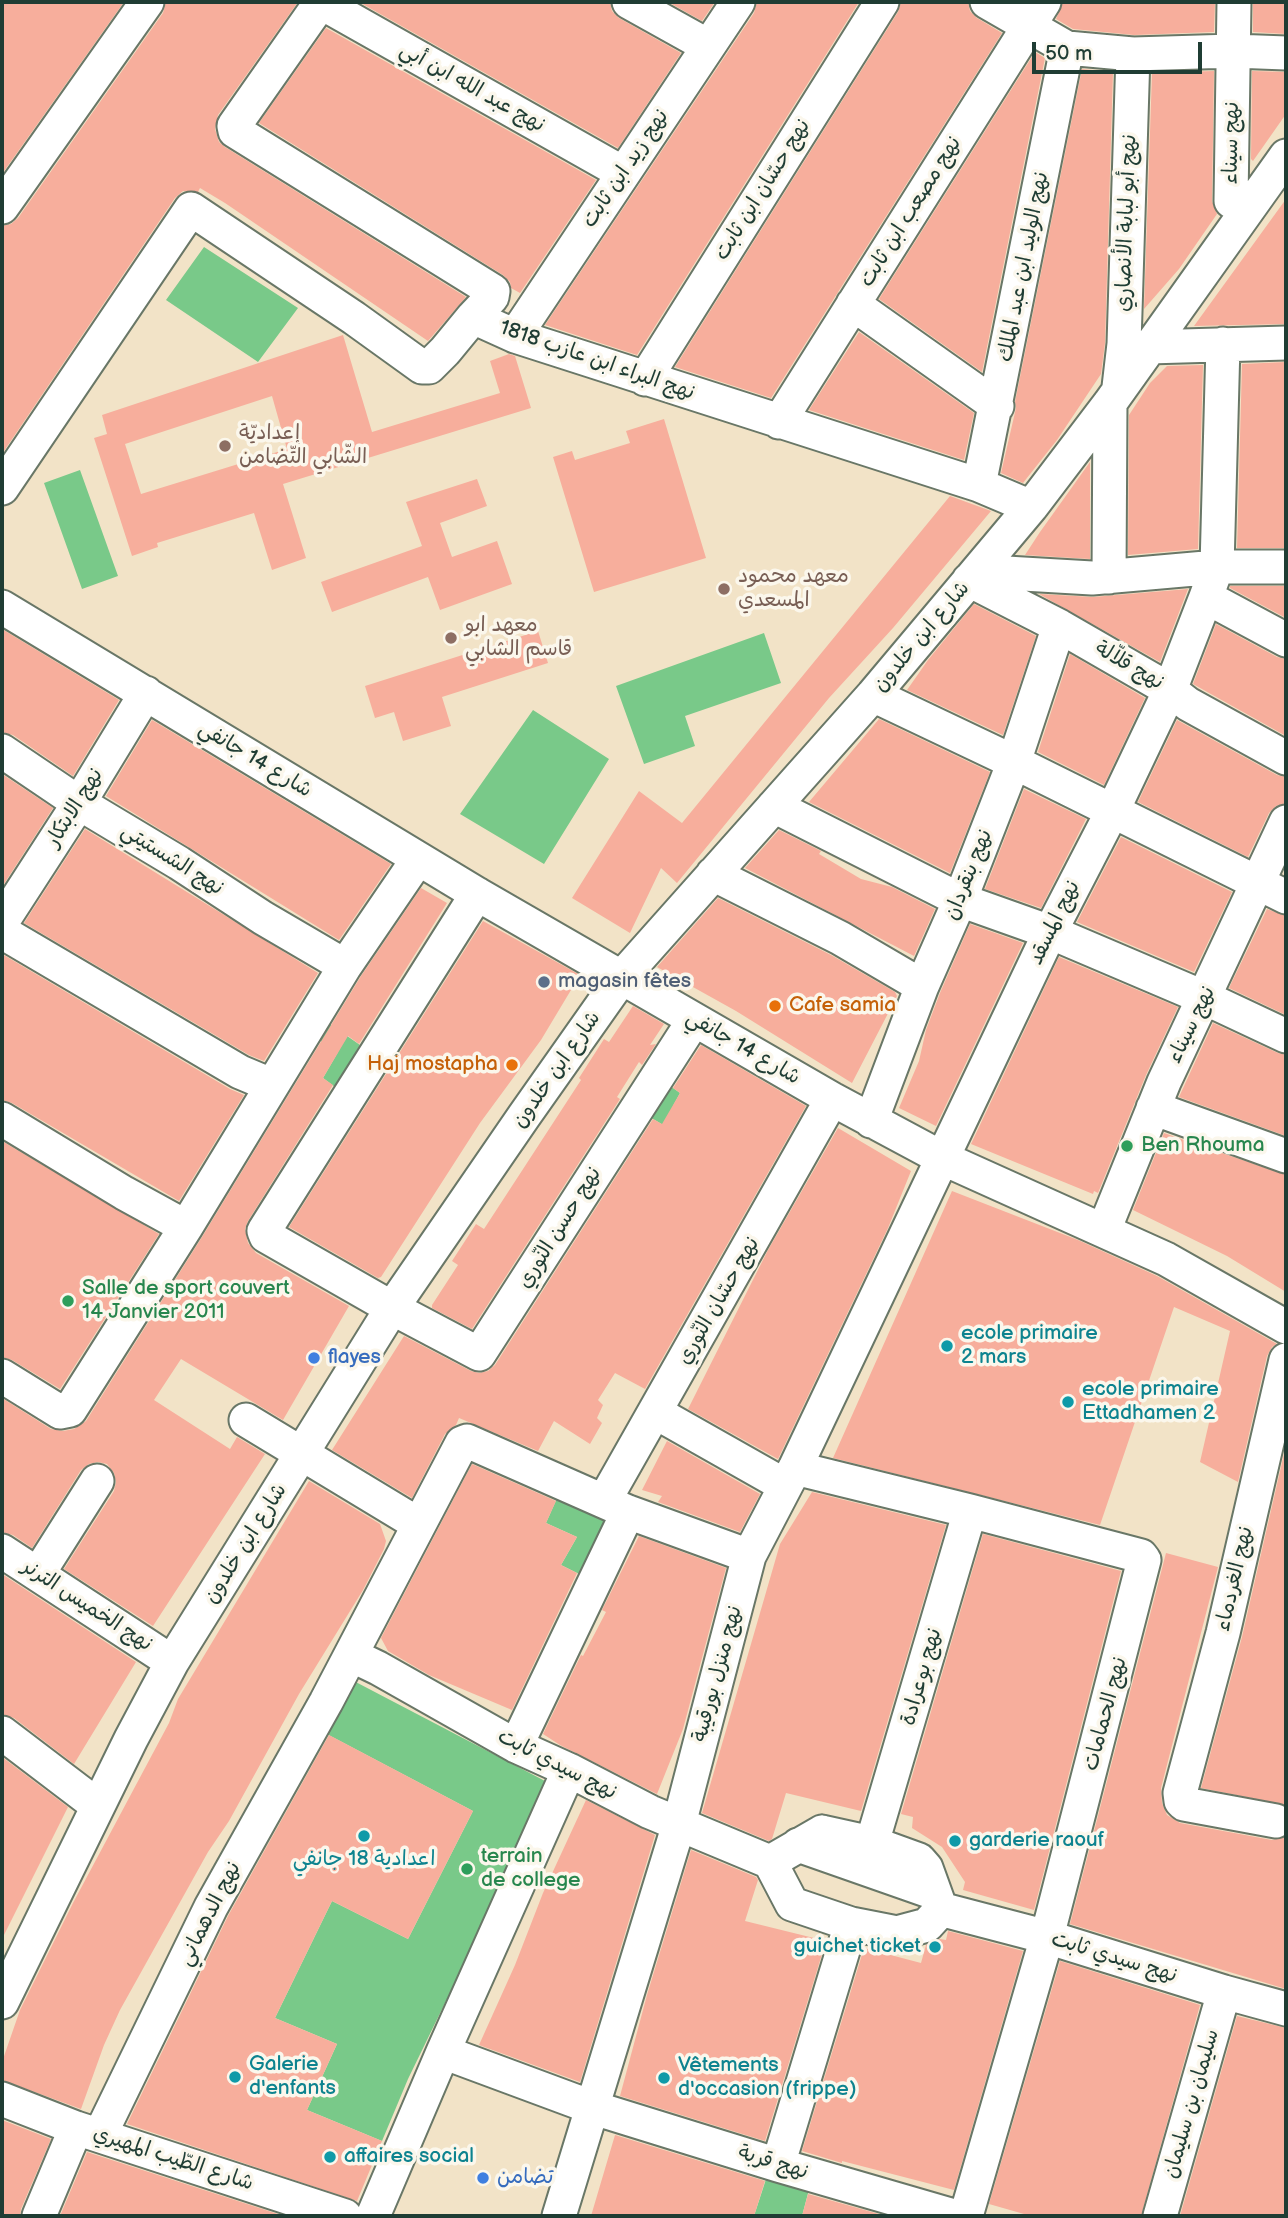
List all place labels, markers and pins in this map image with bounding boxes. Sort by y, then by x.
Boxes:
place label: إعداديّة الشّابي التّضامن [239,421,367,471]
marker: إعداديّة الشّابي التّضامن [217,438,233,454]
place label: معهد محمود المسعدي [738,564,849,614]
marker: معهد محمود المسعدي [716,581,732,597]
place label: معهد ابو قاسم الشابي [465,613,572,663]
marker: معهد ابو قاسم الشابي [443,630,459,646]
place label: magasin fêtes [558,969,691,995]
marker: magasin fêtes [536,974,552,990]
place label: Cafe samia [789,993,896,1019]
marker: Cafe samia [767,998,783,1014]
place label: Haj mostapha [367,1052,498,1078]
marker: Haj mostapha [504,1057,520,1073]
place label: Ben Rhouma [1141,1133,1265,1159]
marker: Ben Rhouma [1119,1138,1135,1154]
place label: Salle de sport couvert 14 Janvier 2011 [82,1276,290,1326]
marker: Salle de sport couvert 14 Janvier 2011 [60,1293,76,1309]
place label: ecole primaire 2 mars [961,1321,1098,1371]
marker: ecole primaire 2 mars [939,1338,955,1354]
place label: flayes [328,1345,381,1371]
marker: flayes [306,1350,322,1366]
place label: ecole primaire Ettadhamen 2 [1082,1377,1219,1427]
marker: ecole primaire Ettadhamen 2 [1060,1394,1076,1410]
marker: اعدادية 18 جانفي [356,1828,372,1844]
place label: garderie raouf [969,1828,1104,1854]
marker: garderie raouf [947,1833,963,1849]
place label: terrain de college [481,1844,581,1894]
place label: اعدادية 18 جانفي [293,1847,435,1873]
marker: terrain de college [459,1861,475,1877]
place label: guichet ticket [794,1934,921,1960]
marker: guichet ticket [927,1939,943,1955]
place label: Galerie d'enfants [249,2052,336,2102]
place label: Vêtements d'occasion (frippe) [678,2053,856,2103]
marker: Galerie d'enfants [227,2069,243,2085]
marker: Vêtements d'occasion (frippe) [656,2070,672,2086]
place label: affaires social [344,2144,474,2170]
marker: affaires social [322,2149,338,2165]
place label: تضامن [497,2165,554,2191]
marker: تضامن [475,2170,491,2186]

